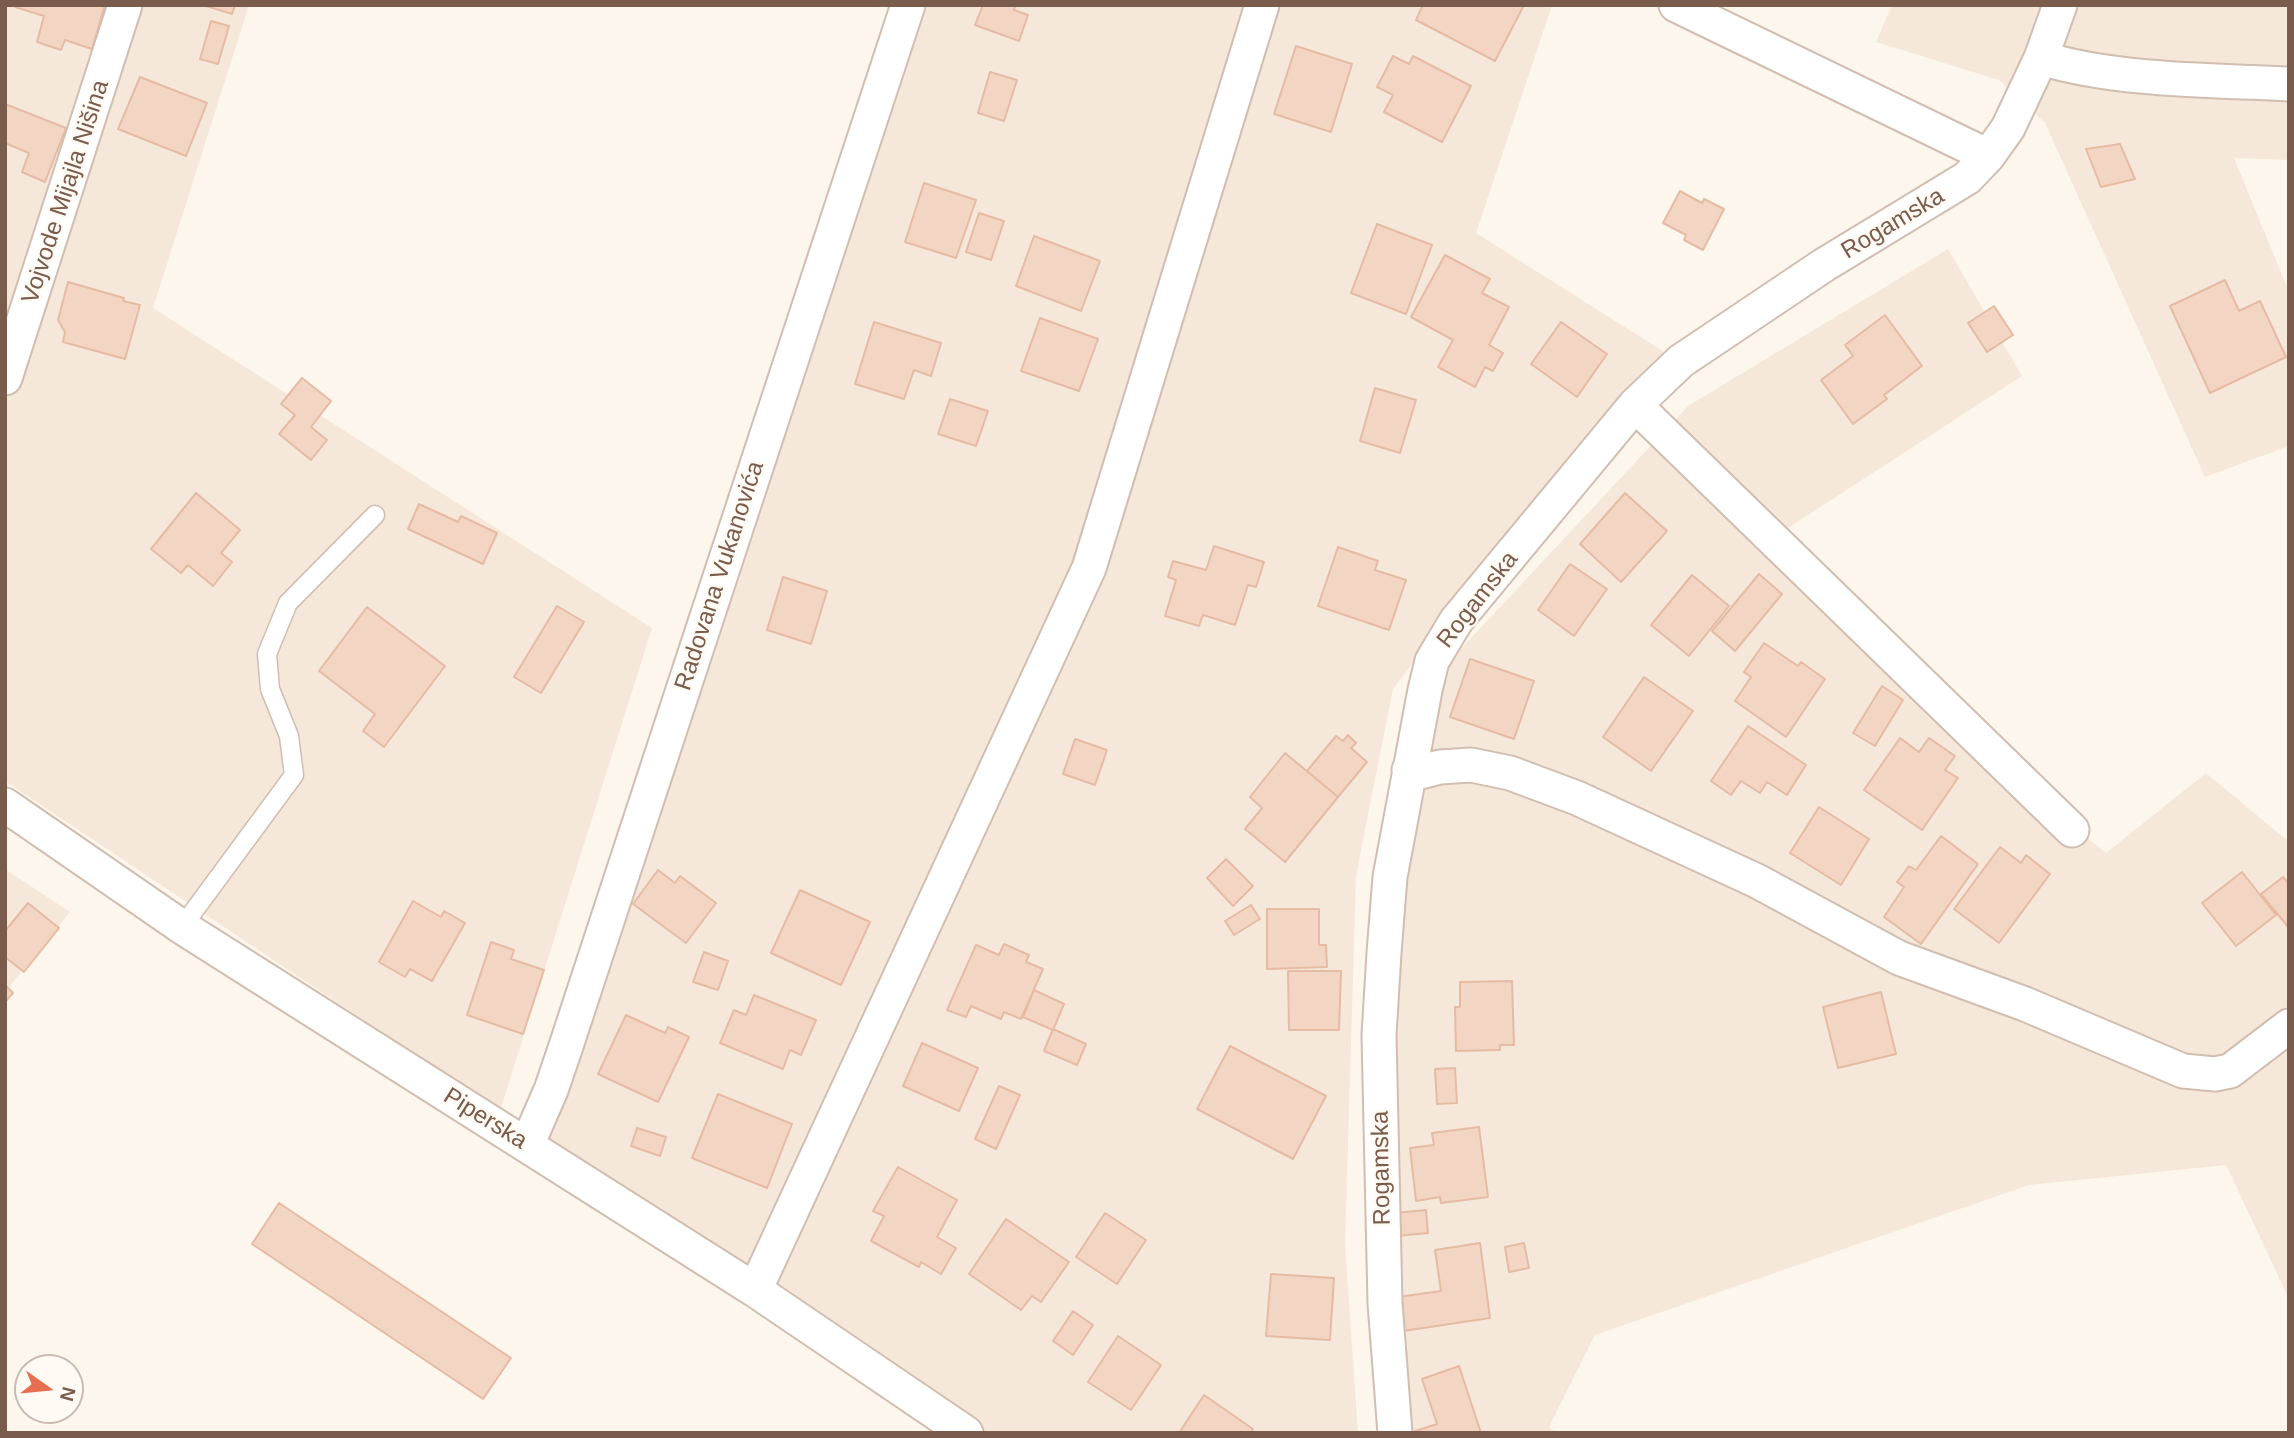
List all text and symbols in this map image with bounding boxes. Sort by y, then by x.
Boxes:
street label: Vojvode Mijajla Nišina [16,77,116,307]
street label: Rogamska [1836,182,1950,266]
street label: Radovana Vukanovića [669,458,771,694]
street label: Rogamska [1431,546,1525,654]
street label: Piperska [438,1082,532,1156]
street label: Rogamska [1367,1110,1397,1226]
north arrow [14,1354,84,1424]
text: N [56,1385,80,1403]

